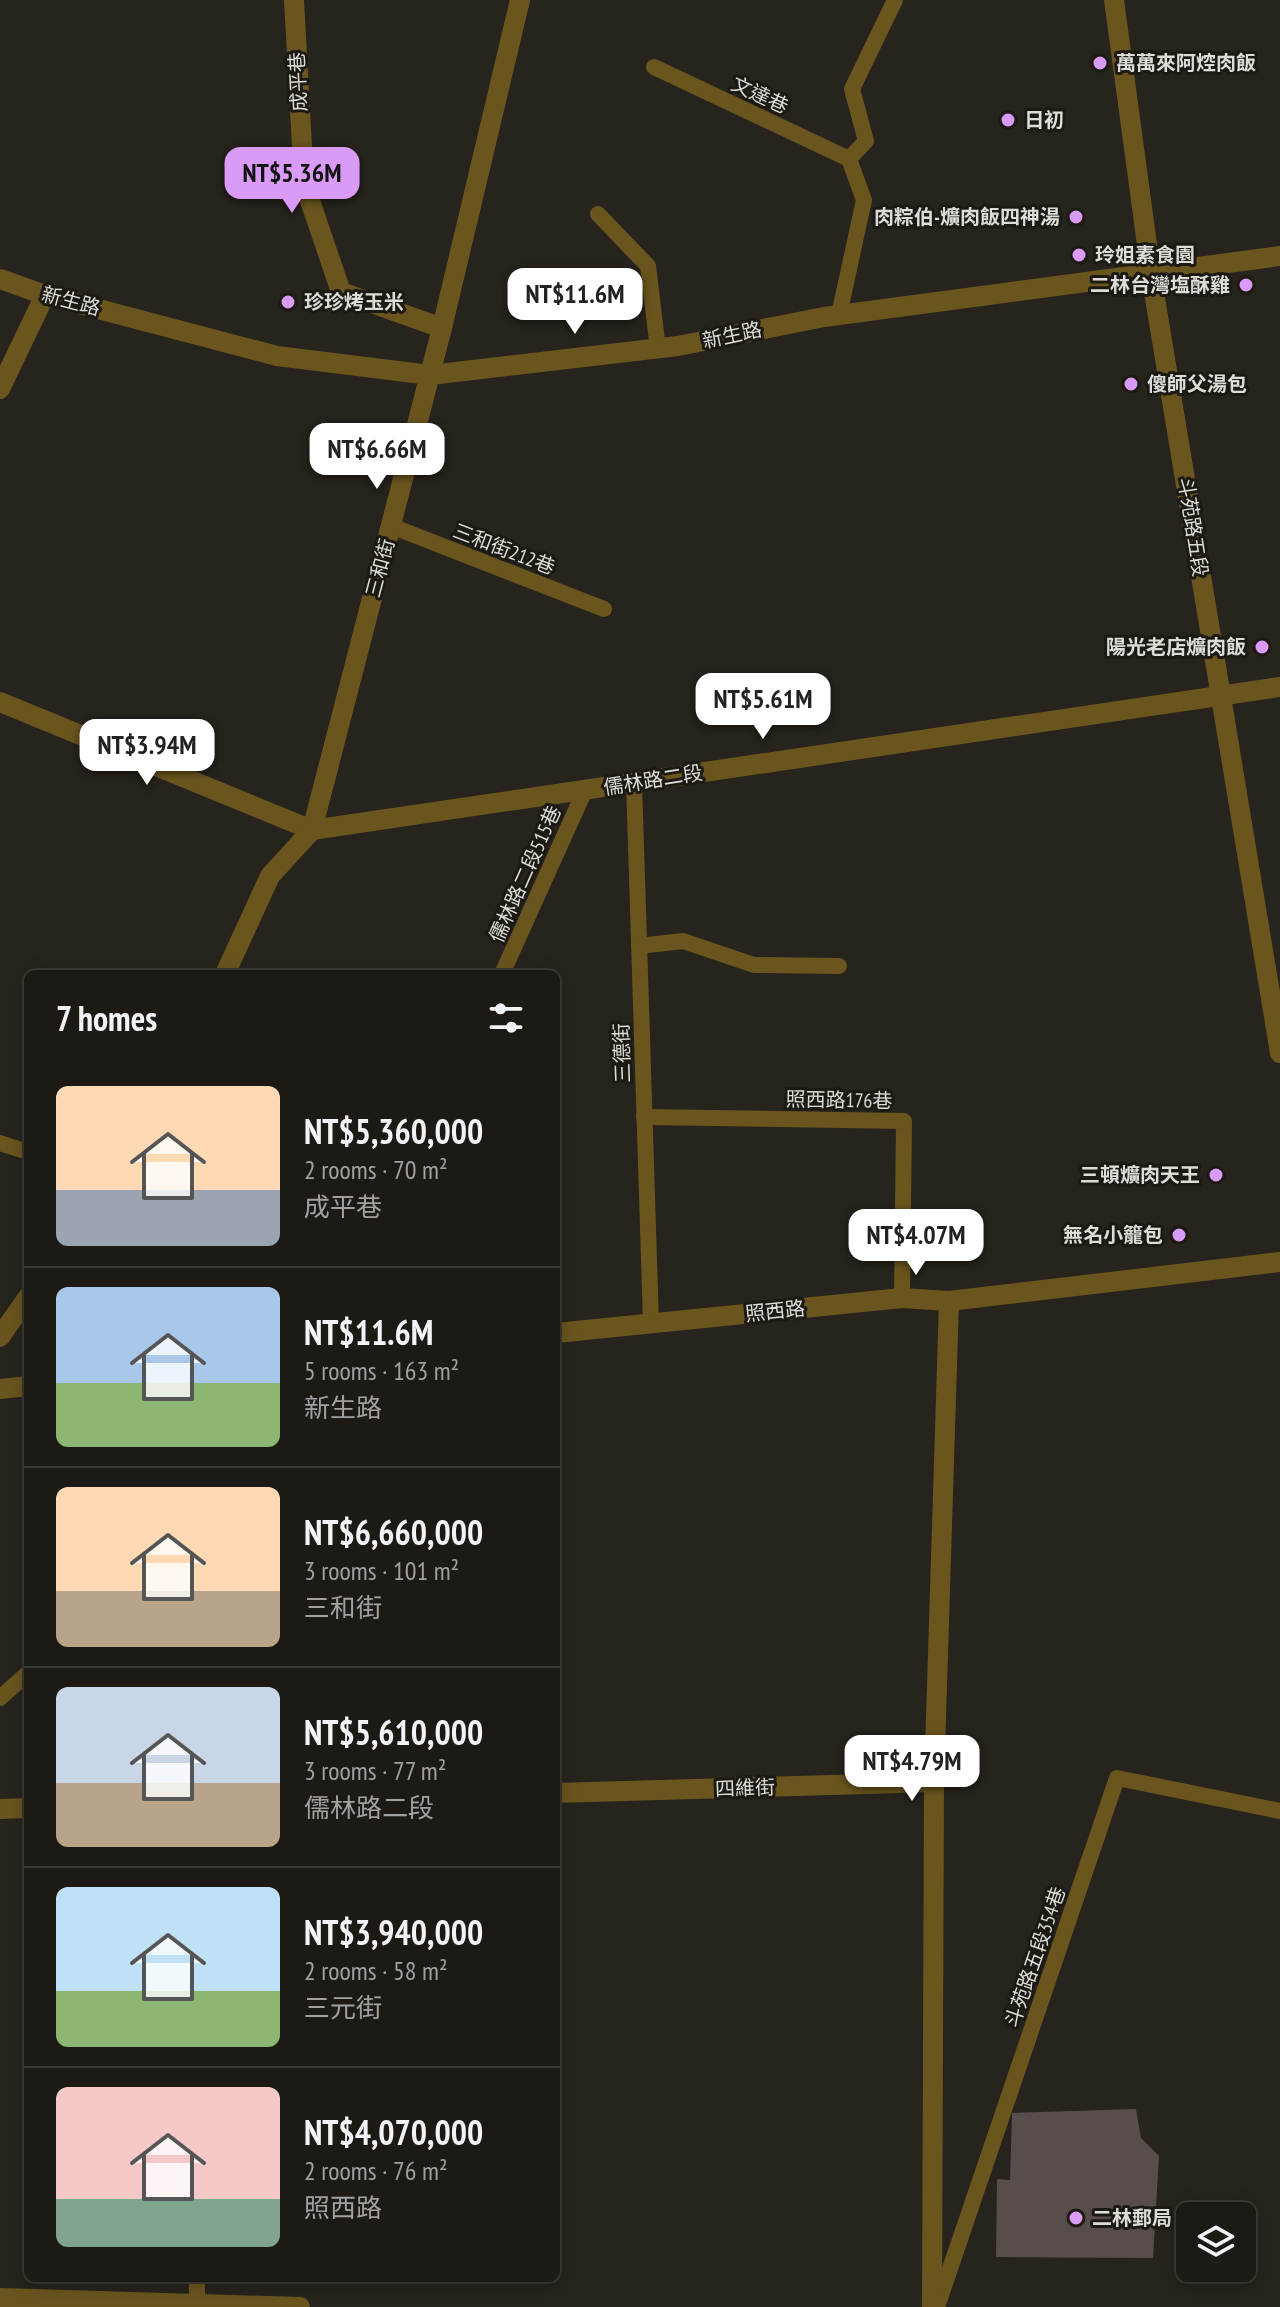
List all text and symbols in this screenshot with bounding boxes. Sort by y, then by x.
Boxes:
place label: 萬萬來阿焢肉飯 [1116,50,1256,76]
street label: 成平巷 [283,51,313,113]
marker: 萬萬來阿焢肉飯 [1091,54,1109,72]
street label: 文達巷 [727,71,793,119]
place label: 日初 [1024,107,1064,133]
marker: 日初 [999,111,1017,129]
pin: NT$5.36M [209,147,375,215]
text: NT$5.36M [243,156,341,189]
place label: 肉粽伯-爌肉飯四神湯 [874,204,1060,230]
marker: 肉粽伯-爌肉飯四神湯 [1067,208,1085,226]
place label: 玲姐素食園 [1095,242,1195,268]
marker: 玲姐素食園 [1070,246,1088,264]
pin: NT$11.6M [492,268,658,336]
place label: 二林台灣塩酥雞 [1090,272,1230,298]
marker: 二林台灣塩酥雞 [1237,276,1255,294]
text: NT$11.6M [526,277,624,310]
street label: 新生路 [39,281,103,321]
place label: 珍珍烤玉米 [304,289,404,315]
marker: 珍珍烤玉米 [279,293,297,311]
street label: 新生路 [700,316,764,354]
place label: 傻師父湯包 [1147,371,1247,397]
marker: 傻師父湯包 [1122,375,1140,393]
pin: NT$6.66M [294,423,460,491]
text: NT$6.66M [328,432,426,465]
street label: 斗苑路五段 [1172,476,1214,578]
street label: 三和街212巷 [449,518,559,580]
street label: 三和街 [360,536,400,600]
place label: 陽光老店爌肉飯 [1106,634,1246,660]
marker: 陽光老店爌肉飯 [1253,638,1271,656]
pin: NT$5.61M [680,673,846,741]
text: NT$5.61M [714,682,812,715]
pin: NT$3.94M [64,719,230,787]
text: NT$3.94M [98,728,196,761]
street label: 儒林路二段 [602,759,704,801]
street label: 儒林路二段515巷 [483,802,567,946]
text: 7 homes [56,996,157,1040]
icon: filters [484,996,528,1040]
street label: 三德街 [608,1023,636,1083]
street label: 照西路176巷 [785,1086,893,1114]
text: NT$5,360,000 [304,1109,483,1153]
icon: home [120,1118,216,1214]
text: 2 rooms · 70 m² [304,1153,448,1186]
place label: 三頓爌肉天王 [1080,1162,1200,1188]
marker: 三頓爌肉天王 [1207,1166,1225,1184]
text: 成平巷 [304,1190,382,1223]
pin: NT$4.07M [833,1209,999,1277]
text: NT$4.07M [867,1218,965,1251]
place label: 無名小籠包 [1063,1222,1163,1248]
marker: 無名小籠包 [1170,1226,1188,1244]
street label: 照西路 [744,1295,806,1327]
text: NT$11.6M [304,1310,433,1354]
icon: home [120,1319,216,1415]
text: 5 rooms · 163 m² [304,1354,459,1387]
text: 新生路 [304,1391,382,1424]
text: NT$6,660,000 [304,1510,483,1554]
icon: home [120,1519,216,1615]
text: 3 rooms · 101 m² [304,1554,459,1587]
text: 三和街 [304,1591,382,1624]
text: NT$5,610,000 [304,1710,483,1754]
icon: home [120,1719,216,1815]
pin: NT$4.79M [829,1735,995,1803]
text: NT$4.79M [863,1744,961,1777]
text: 3 rooms · 77 m² [304,1754,446,1787]
street label: 四維街 [715,1774,775,1802]
text: 儒林路二段 [304,1791,434,1824]
street label: 斗苑路五段354巷 [999,1883,1071,2031]
text: NT$3,940,000 [304,1910,483,1954]
icon: home [120,1919,216,2015]
text: 2 rooms · 58 m² [304,1954,448,1987]
text: 三元街 [304,1991,382,2024]
text: NT$4,070,000 [304,2110,483,2154]
icon: home [120,2119,216,2215]
text: 2 rooms · 76 m² [304,2154,448,2187]
text: 照西路 [304,2191,382,2224]
map controls [1176,2202,1256,2282]
button: layers [1176,2202,1256,2282]
place label: 二林郵局 [1092,2205,1172,2231]
marker: 二林郵局 [1067,2209,1085,2227]

